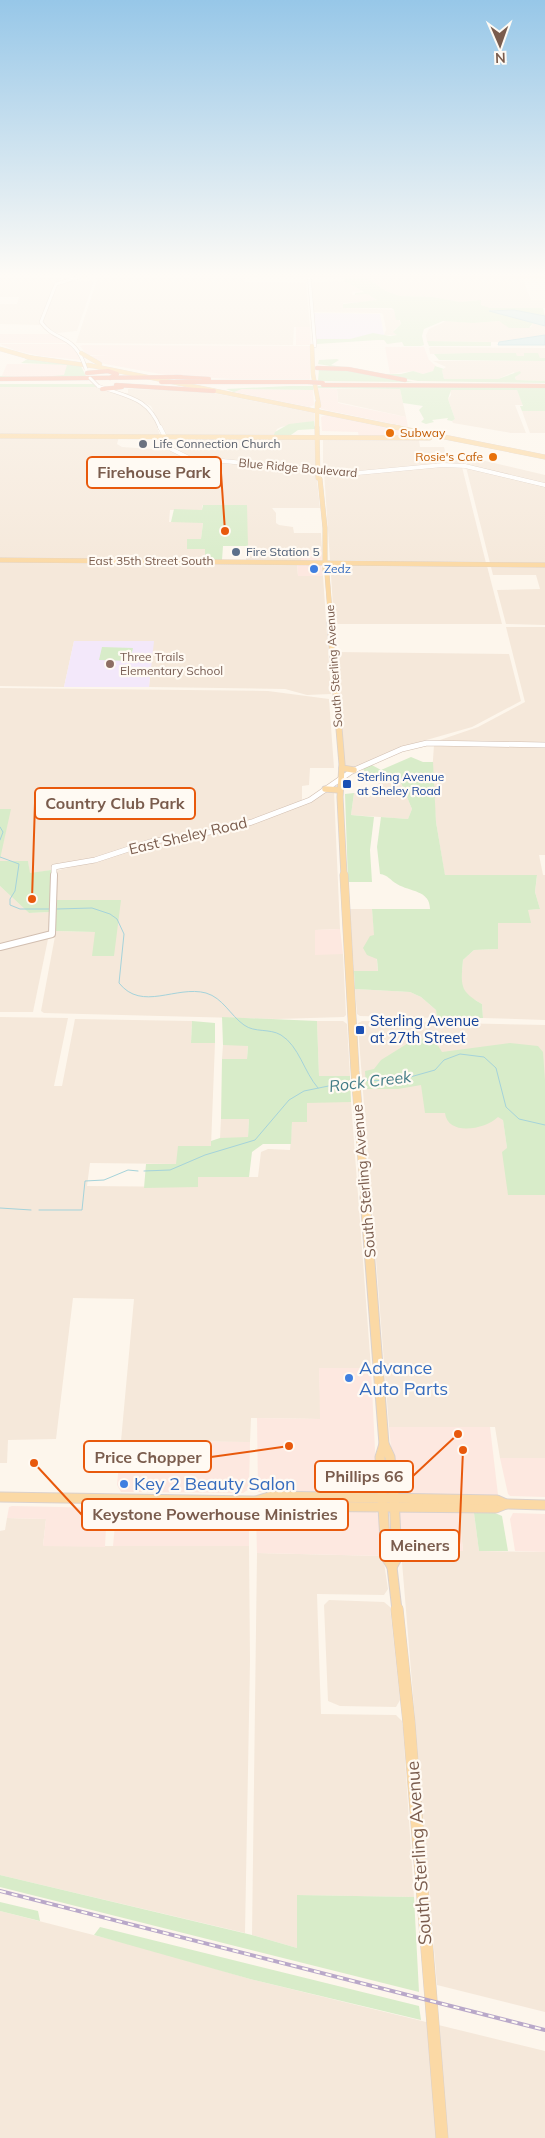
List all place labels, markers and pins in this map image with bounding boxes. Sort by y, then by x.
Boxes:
place label: Subway [400,425,446,440]
marker: Subway [384,427,396,439]
place label: Life Connection Church [153,436,281,451]
marker: Life Connection Church [137,438,149,450]
place label: Rosie's Cafe [415,449,483,464]
marker: Rosie's Cafe [487,451,499,463]
callout: Firehouse Park [87,457,221,488]
place label: Fire Station 5 [246,544,320,559]
marker: Fire Station 5 [230,546,242,558]
place label: Zedz [324,561,351,576]
marker: Zedz [308,563,320,575]
place label: Three Trails Elementary School [120,649,223,678]
marker: Three Trails Elementary School [104,658,116,670]
place label: Sterling Avenue at Sheley Road [357,769,444,798]
marker: Sterling Avenue at Sheley Road [341,778,353,790]
callout: Country Club Park [35,788,195,819]
place label: Sterling Avenue at 27th Street [370,1011,479,1047]
marker: Sterling Avenue at 27th Street [354,1024,366,1036]
place label: Advance Auto Parts [359,1356,448,1400]
marker: Advance Auto Parts [343,1372,355,1384]
callout: Price Chopper [84,1441,211,1472]
callout: Phillips 66 [315,1461,413,1492]
place label: Key 2 Beauty Salon [134,1472,296,1495]
marker: Key 2 Beauty Salon [118,1478,130,1490]
callout: Keystone Powerhouse Ministries [82,1499,348,1530]
callout: Meiners [380,1530,459,1561]

